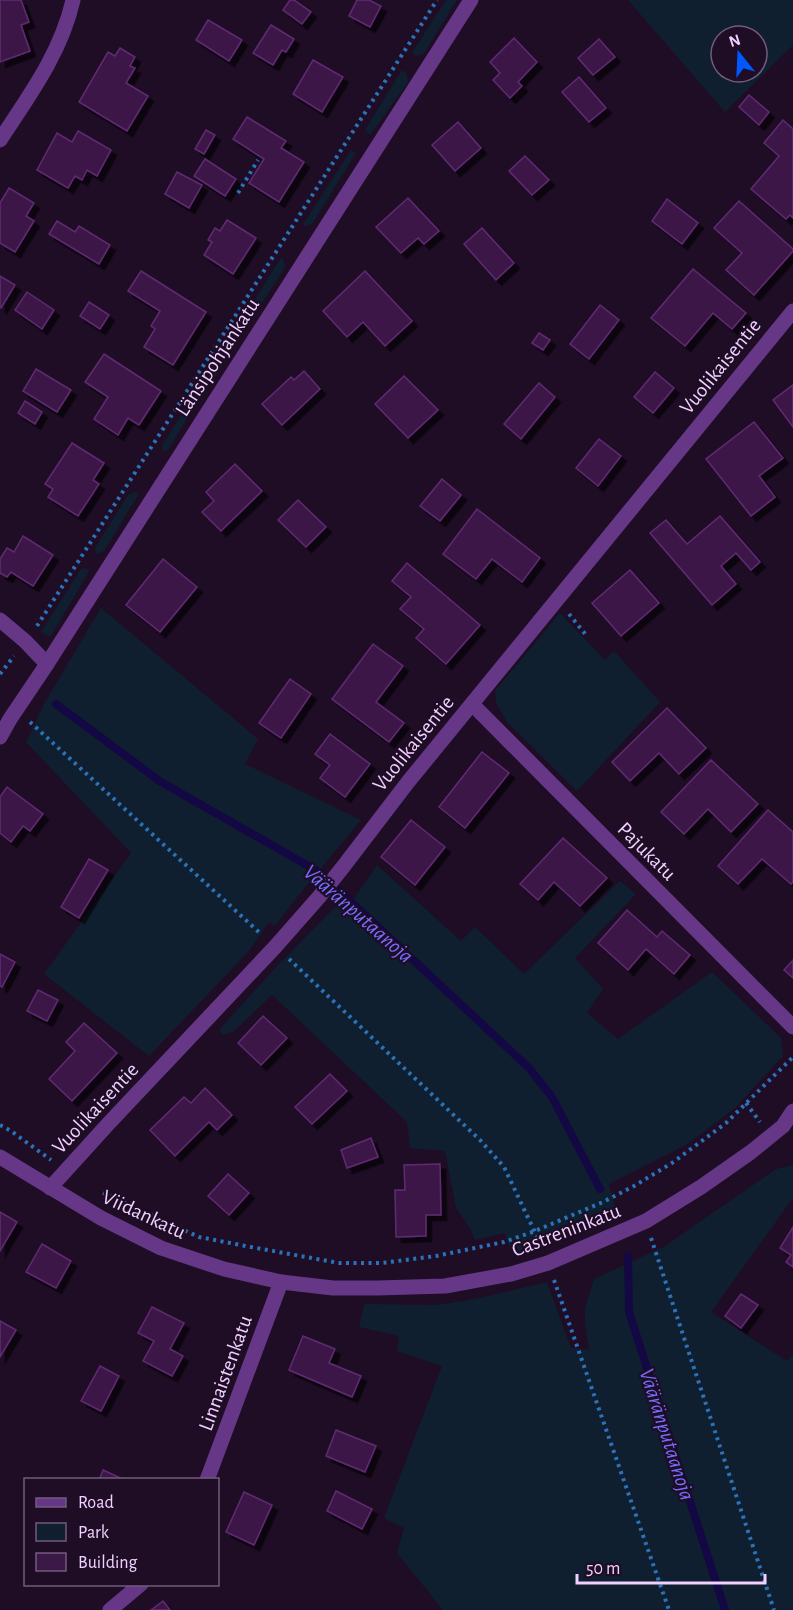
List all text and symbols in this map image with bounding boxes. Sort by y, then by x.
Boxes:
north arrow [709,24,769,84]
text: N [727,31,742,50]
street label: Länsipohjankatu [172,294,263,420]
street label: Vuolikaisentie [676,315,765,418]
street label: Vuolikaisentie [369,692,458,795]
street label: Pajukatu [614,818,680,885]
water label: Vääränputaanoja [299,860,417,968]
street label: Vuolikaisentie [48,1059,143,1158]
street label: Viidankatu [99,1186,189,1243]
street label: Castreninkatu [509,1200,624,1261]
street label: Linnaistenkatu [195,1312,256,1434]
water label: Vääränputaanoja [634,1366,699,1503]
legend [24,1478,219,1586]
text: Road [78,1494,114,1512]
text: Park [78,1524,110,1542]
scale bar [577,1547,764,1585]
text: Building [78,1554,138,1572]
text: 50 m [586,1560,620,1578]

